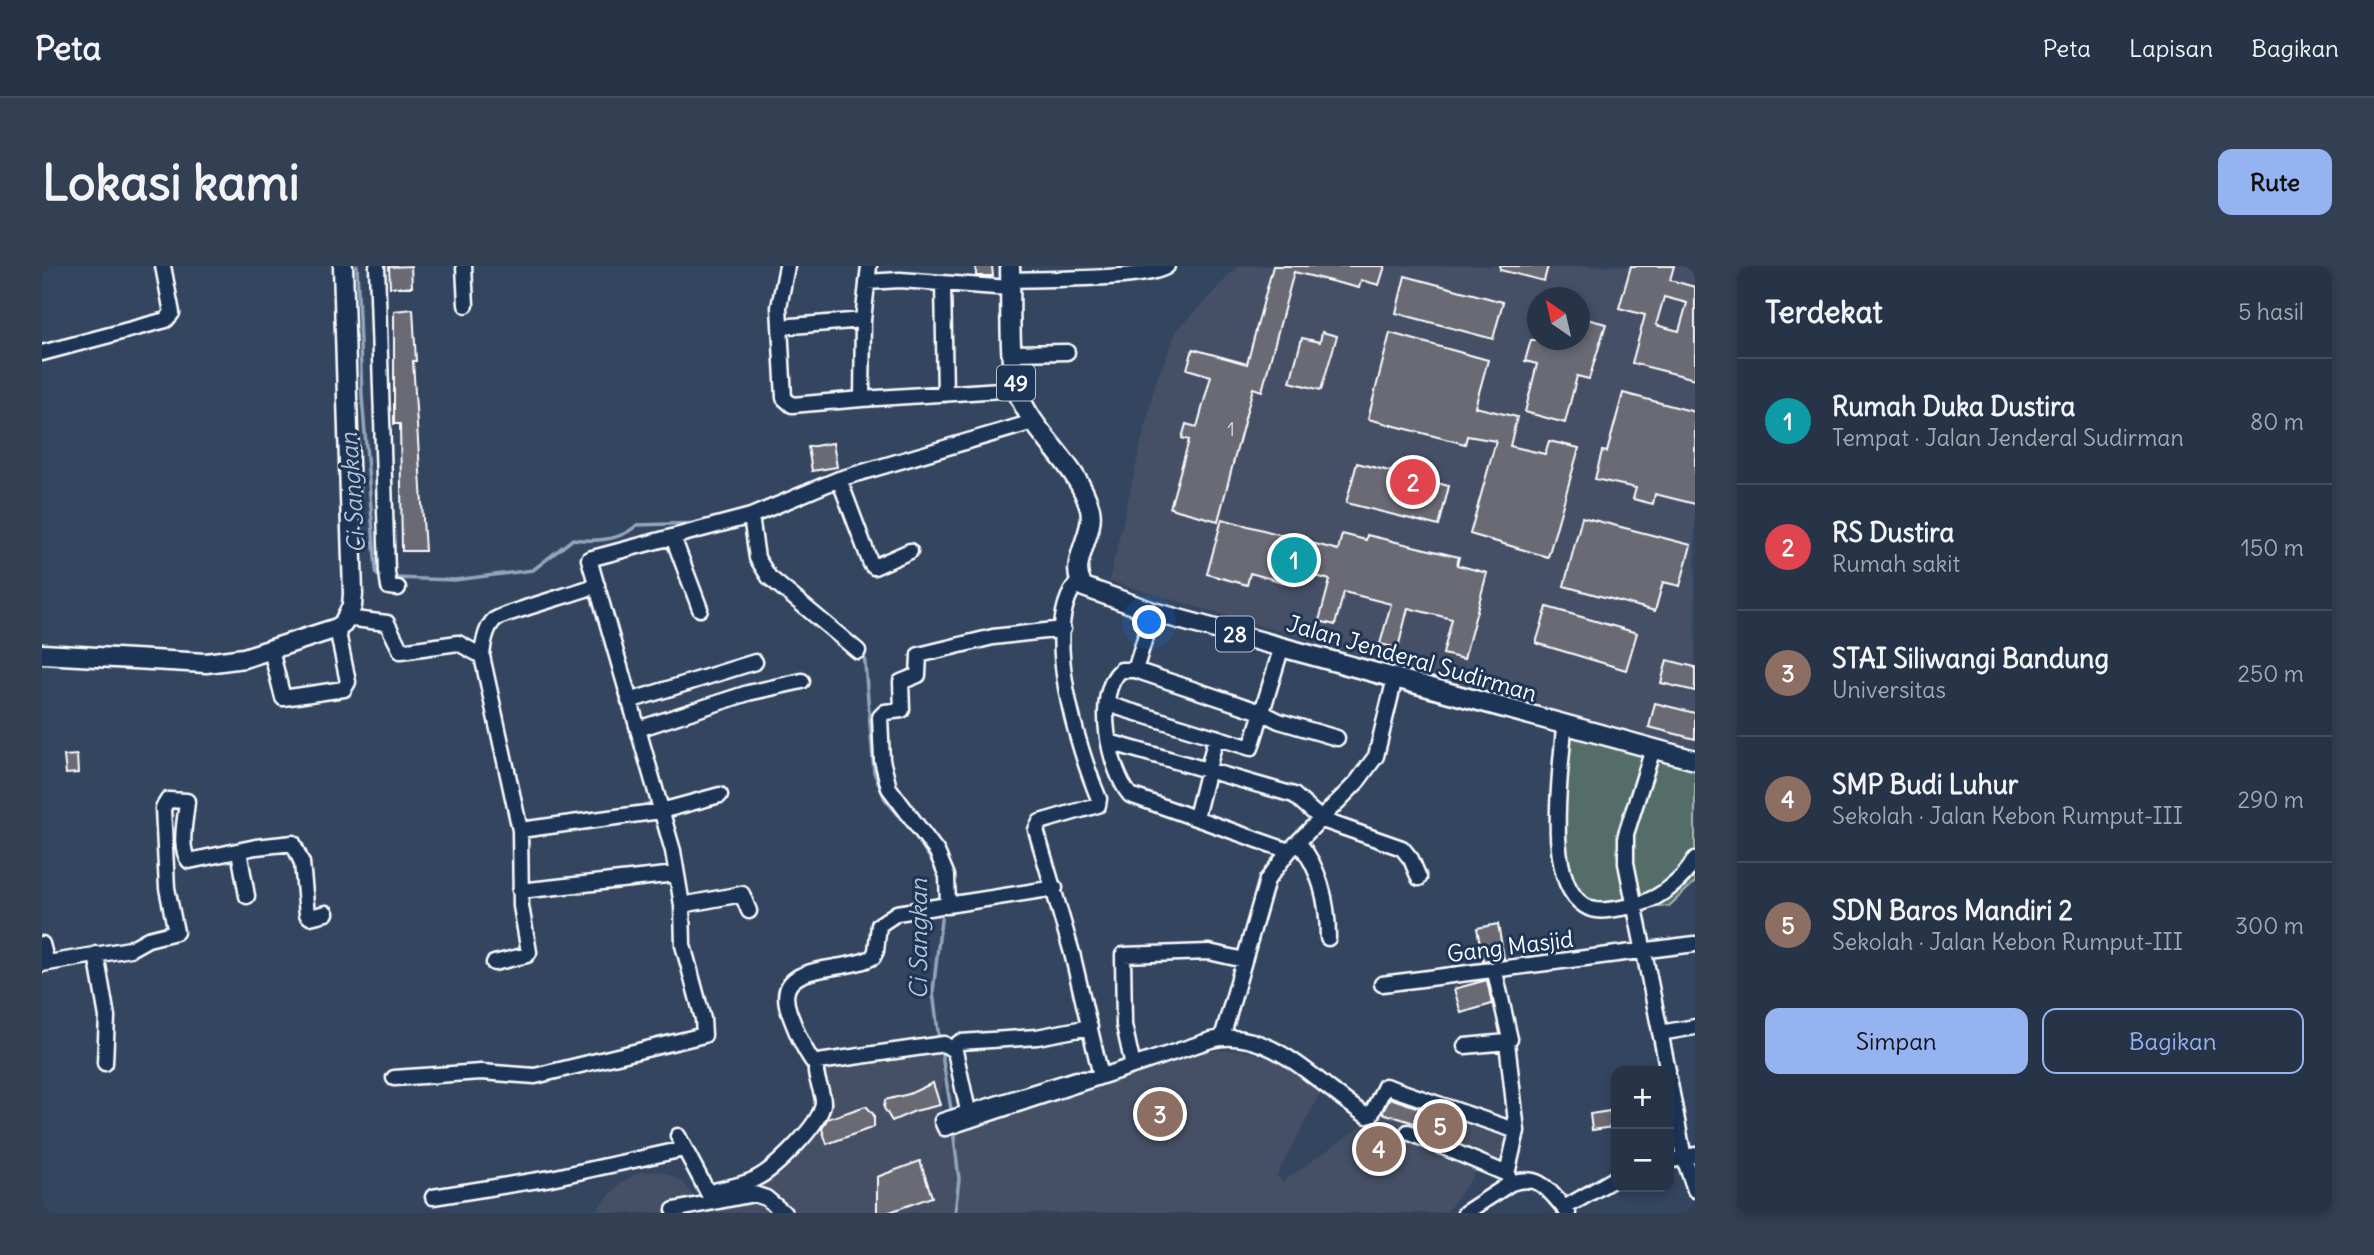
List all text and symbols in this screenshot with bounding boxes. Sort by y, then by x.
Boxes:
text: Peta [35,27,101,69]
text: Peta [2043,33,2091,63]
text: Lapisan [2129,33,2213,63]
text: Bagikan [2251,33,2339,63]
button: Rute [2218,149,2332,215]
text: Lokasi kami [42,152,300,213]
north arrow [1527,287,1590,350]
text: Terdekat [1765,293,1883,331]
text: 5 hasil [2238,297,2304,326]
road number: 49 [997,366,1035,400]
text: Rumah Duka Dustira [1832,390,2075,423]
text: 1 [1783,407,1793,436]
text: 80 m [2250,407,2304,436]
house number: 1 [1227,417,1235,441]
text: Tempat · Jalan Jenderal Sudirman [1832,423,2184,452]
water label: Ci Sangkan [333,431,371,554]
pin: 2 [1390,456,1436,508]
text: RS Dustira [1832,516,1954,549]
text: 2 [1782,533,1794,562]
text: 150 m [2241,533,2304,562]
pin: 1 [1271,534,1317,586]
text: Rumah sakit [1832,549,1960,578]
your location [1132,605,1166,639]
street label: Jalan Jenderal Sudirman [1284,608,1540,708]
road number: 28 [1216,616,1254,652]
text: STAI Siliwangi Bandung [1832,642,2109,675]
text: 3 [1781,659,1795,688]
text: 250 m [2237,659,2304,688]
text: Universitas [1832,675,1946,704]
text: SMP Budi Luhur [1832,768,2018,801]
text: 4 [1781,785,1795,814]
text: 290 m [2237,785,2304,814]
text: Sekolah · Jalan Kebon Rumput-III [1832,801,2183,830]
water label: Ci Sangkan [903,877,933,999]
text: SDN Baros Mandiri 2 [1832,894,2073,927]
text: 5 [1781,911,1795,940]
text: 300 m [2235,911,2304,940]
street label: Gang Masjid [1445,924,1575,968]
text: Sekolah · Jalan Kebon Rumput-III [1832,927,2183,956]
button: Simpan [1765,1008,2028,1074]
button: Bagikan [2042,1008,2304,1074]
map controls [1611,1066,1674,1192]
button: + [1611,1066,1674,1129]
pin: 3 [1137,1088,1183,1140]
pin: 5 [1417,1100,1463,1152]
pin: 4 [1356,1123,1402,1175]
button: − [1611,1129,1674,1192]

